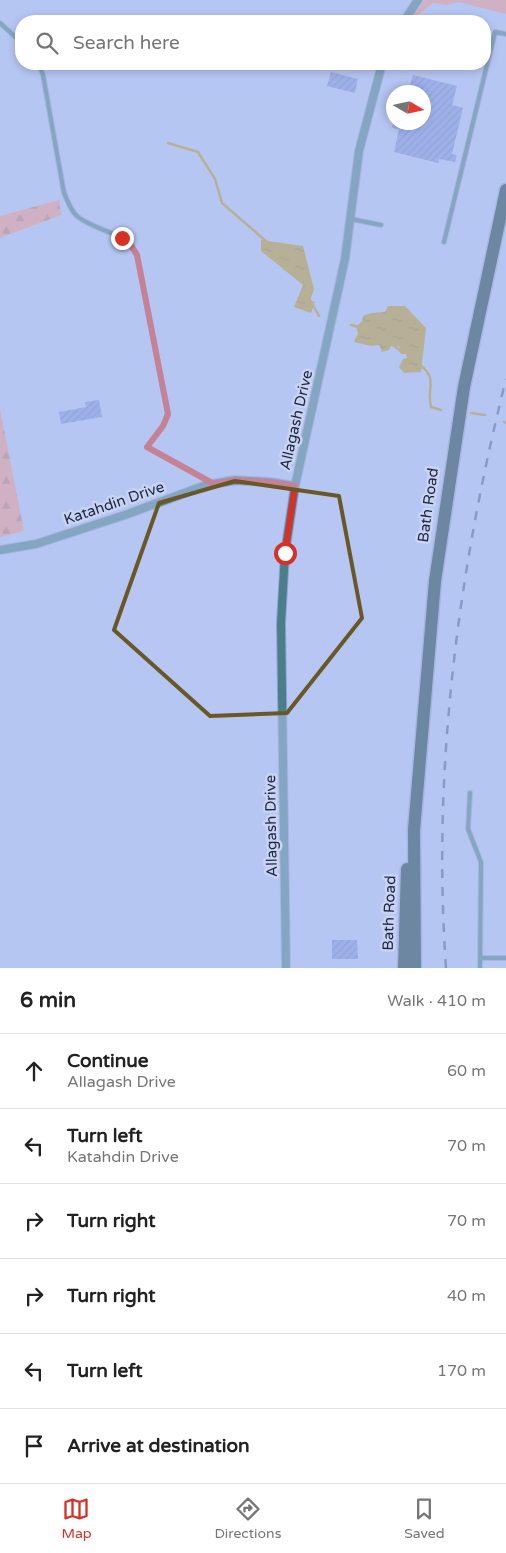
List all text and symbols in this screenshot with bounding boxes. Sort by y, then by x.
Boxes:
search box [15,15,491,70]
icon: search [33,29,61,57]
text: Search here [73,32,180,54]
north arrow [386,85,431,130]
route end [111,227,134,250]
street label: Allagash Drive [276,368,316,472]
street label: Bath Road [414,467,442,543]
street label: Katahdin Drive [62,477,166,529]
route start [274,542,297,565]
street label: Allagash Drive [261,775,281,877]
street label: Bath Road [379,875,399,951]
text: 6 min [20,988,76,1013]
text: Walk · 410 m [387,991,486,1011]
text: Continue [67,1050,149,1072]
icon: ahead [20,1057,48,1085]
text: 60 m [447,1061,486,1081]
text: Allagash Drive [67,1072,176,1092]
text: Turn left [67,1125,143,1147]
icon: left [20,1132,48,1160]
text: 70 m [447,1136,486,1156]
text: Katahdin Drive [67,1147,179,1167]
icon: right [20,1207,48,1235]
text: Turn right [67,1210,155,1232]
text: 70 m [447,1211,486,1231]
icon: right [20,1282,48,1310]
text: Turn right [67,1285,155,1307]
text: 40 m [447,1286,486,1306]
icon: left [20,1357,48,1385]
text: Turn left [67,1360,143,1382]
text: 170 m [437,1361,486,1381]
icon: arrive [20,1432,48,1460]
text: Arrive at destination [67,1435,250,1457]
tab: Map [61,1495,92,1542]
tab: Directions [214,1495,281,1542]
tab: Saved [404,1495,445,1542]

